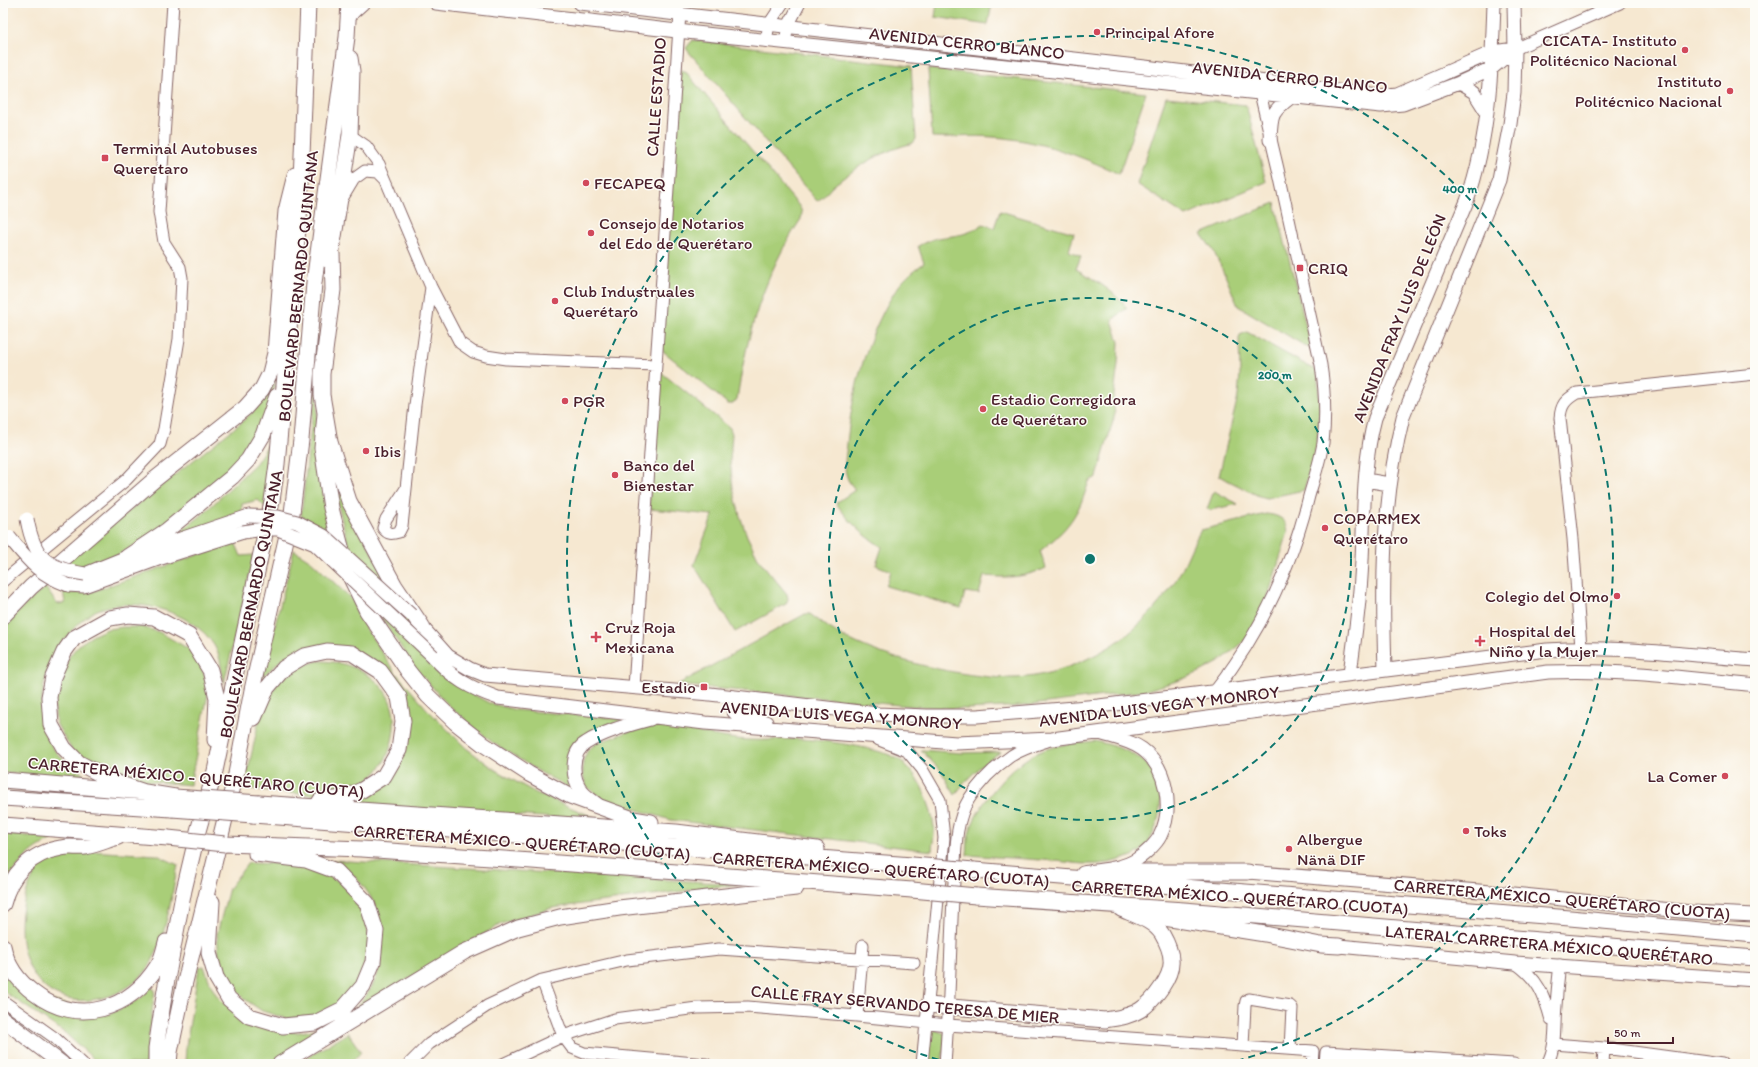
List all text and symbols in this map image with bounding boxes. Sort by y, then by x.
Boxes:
place label: Principal Afore [1105,22,1215,42]
street label: AVENIDA CERRO BLANCO [868,23,1066,63]
marker: Principal Afore [1092,27,1102,37]
place label: CICATA- Instituto Politécnico Nacional [1530,30,1677,70]
street label: CALLE ESTADIO [642,37,670,157]
marker: CICATA- Instituto Politécnico Nacional [1680,45,1690,55]
street label: AVENIDA CERRO BLANCO [1191,57,1389,97]
place label: Instituto Politécnico Nacional [1575,71,1722,111]
marker: Instituto Politécnico Nacional [1725,86,1735,96]
place label: Terminal Autobuses Queretaro [113,138,258,178]
street label: BOULEVARD BERNARDO QUINTANA [274,149,322,423]
marker: Terminal Autobuses Queretaro [100,153,110,163]
place label: FECAPEQ [594,173,666,193]
marker: FECAPEQ [581,178,591,188]
text: 400 m [1443,182,1478,196]
street label: AVENIDA FRAY LUIS DE LEÓN [1348,211,1450,425]
place label: Consejo de Notarios del Edo de Querétaro [599,213,753,253]
marker: Consejo de Notarios del Edo de Querétaro [586,228,596,238]
place label: CRIQ [1308,258,1348,278]
marker: CRIQ [1295,263,1305,273]
place label: Club Industruales Querétaro [563,281,695,321]
marker: Club Industruales Querétaro [550,296,560,306]
text: 200 m [1258,368,1293,382]
place label: Estadio Corregidora de Querétaro [991,389,1136,429]
place label: PGR [573,391,605,411]
marker: PGR [560,396,570,406]
marker: Estadio Corregidora de Querétaro [978,404,988,414]
place label: Ibis [374,441,401,461]
marker: Ibis [361,446,371,456]
place label: Banco del Bienestar [623,455,695,495]
street label: BOULEVARD BERNARDO QUINTANA [215,468,287,740]
marker: Banco del Bienestar [610,470,620,480]
place label: COPARMEX Querétaro [1333,508,1421,548]
marker: COPARMEX Querétaro [1320,523,1330,533]
centre of rings [1083,552,1097,566]
place label: Colegio del Olmo [1485,586,1609,606]
marker: Colegio del Olmo [1612,591,1622,601]
place label: Cruz Roja Mexicana [605,617,676,657]
place label: Hospital del Niño y la Mujer [1489,621,1598,661]
marker: Cruz Roja Mexicana [590,631,602,643]
marker: Hospital del Niño y la Mujer [1474,635,1486,647]
place label: Estadio [642,677,696,697]
street label: AVENIDA LUIS VEGA Y MONROY [1038,681,1281,731]
marker: Estadio [699,682,709,692]
street label: AVENIDA LUIS VEGA Y MONROY [720,697,963,733]
street label: CARRETERA MÉXICO - QUERÉTARO (CUOTA) [27,752,365,802]
place label: La Comer [1647,766,1718,786]
marker: La Comer [1720,771,1730,781]
street label: CARRETERA MÉXICO - QUERÉTARO (CUOTA) [353,820,691,864]
place label: Toks [1474,821,1507,841]
marker: Toks [1461,826,1471,836]
place label: Albergue Nänä DIF [1297,829,1366,869]
marker: Albergue Nänä DIF [1284,844,1294,854]
street label: CARRETERA MÉXICO - QUERÉTARO (CUOTA) [712,847,1050,891]
street label: CARRETERA MÉXICO - QUERÉTARO (CUOTA) [1393,874,1731,924]
street label: CARRETERA MÉXICO - QUERÉTARO (CUOTA) [1071,875,1409,919]
street label: LATERAL CARRETERA MÉXICO QUERÉTARO [1384,921,1714,969]
street label: CALLE FRAY SERVANDO TERESA DE MIER [750,981,1061,1028]
scale bar [1608,1019,1673,1045]
text: 50 m [1614,1026,1640,1040]

